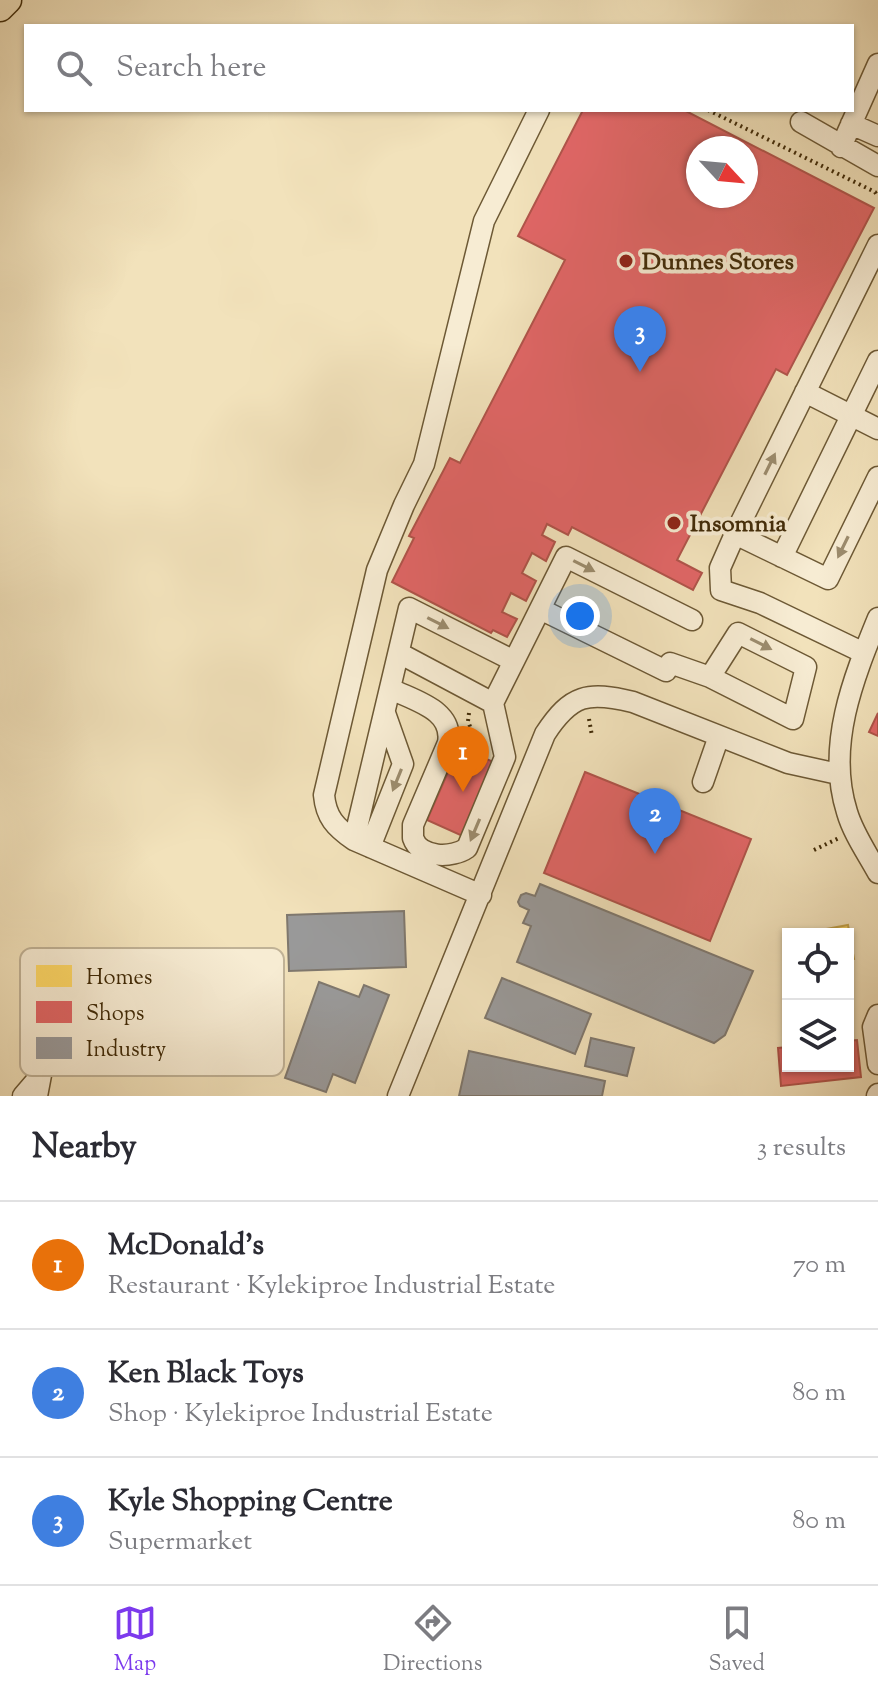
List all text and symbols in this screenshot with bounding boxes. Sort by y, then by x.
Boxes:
search box [24,24,854,112]
icon: search [52,46,96,90]
text: Search here [116,47,266,90]
north arrow [686,136,758,208]
place label: Dunnes Stores [642,246,794,280]
marker: Dunnes Stores [617,252,635,270]
pin: 3 [614,306,666,372]
one-way arrow [763,452,776,475]
place label: Insomnia [690,508,787,542]
marker: Insomnia [665,514,683,532]
one-way arrow [837,536,850,559]
one-way arrow [572,559,595,573]
your location [560,596,600,636]
one-way arrow [426,616,449,629]
one-way arrow [750,638,773,651]
pin: 1 [437,726,489,792]
one-way arrow [390,768,403,792]
pin: 2 [629,788,681,854]
one-way arrow [468,818,481,842]
map controls [782,928,854,1072]
button: locate [782,928,854,1000]
legend [20,948,284,1076]
text: Homes [86,963,152,995]
text: Shops [86,999,144,1031]
button: layers [782,1000,854,1072]
text: Industry [86,1035,166,1067]
text: Nearby [32,1124,137,1173]
text: 3 results [757,1130,846,1167]
text: McDonald's [108,1225,264,1268]
text: 1 [54,1247,62,1284]
text: 70 m [793,1247,846,1284]
text: Restaurant · Kylekiproe Industrial Estate [108,1268,555,1305]
text: Ken Black Toys [108,1353,304,1396]
text: 2 [52,1375,64,1412]
text: 80 m [792,1375,846,1412]
text: Shop · Kylekiproe Industrial Estate [108,1396,493,1433]
text: Kyle Shopping Centre [108,1481,393,1524]
text: 3 [53,1503,63,1540]
text: 80 m [792,1503,846,1540]
text: Supermarket [108,1524,252,1561]
tab: Map [113,1601,157,1681]
tab: Directions [383,1601,482,1681]
tab: Saved [708,1601,765,1681]

